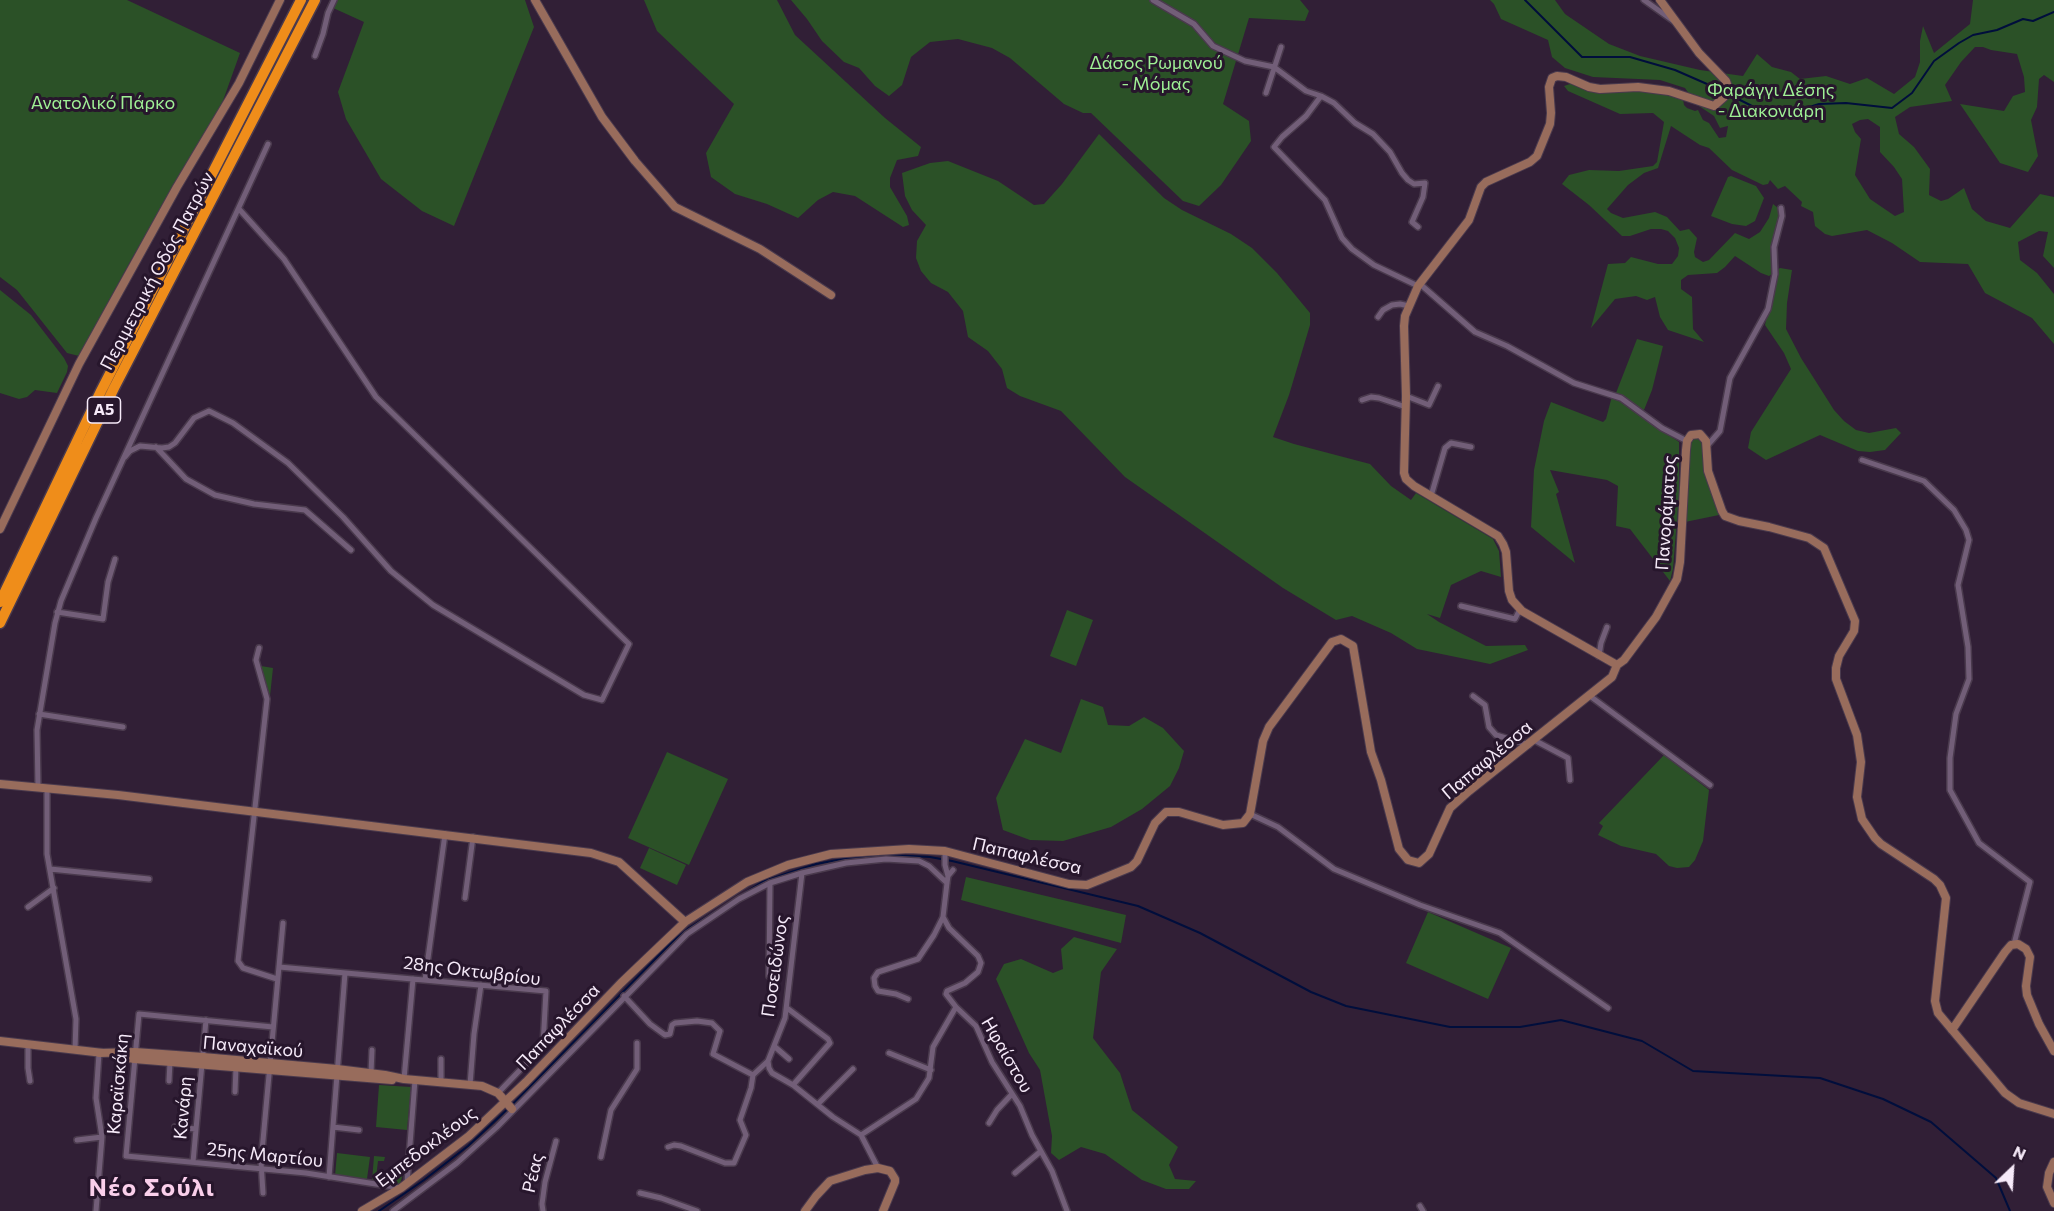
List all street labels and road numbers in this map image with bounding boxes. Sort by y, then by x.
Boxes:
street label: Περιμετρική Οδός Πατρών [96,168,218,374]
road number: Α5 [88,397,120,423]
street label: Πανοράματος [1651,455,1681,571]
street label: Παπαφλέσσα [1437,716,1537,804]
street label: Παπαφλέσσα [970,833,1084,879]
street label: Ποσειδώνος [757,914,793,1018]
street label: 28ης Οκτωβρίου [402,952,542,990]
street label: Παπαφλέσσα [512,979,604,1075]
street label: Ηφαίστου [977,1013,1037,1097]
street label: Καραϊσκάκη [103,1032,133,1136]
street label: Παναχαϊκού [202,1032,304,1062]
street label: Κανάρη [169,1075,197,1141]
street label: Εμπεδοκλέους [371,1102,481,1192]
street label: 25ης Μαρτίου [206,1138,324,1172]
street label: Ρέας [518,1151,548,1195]

